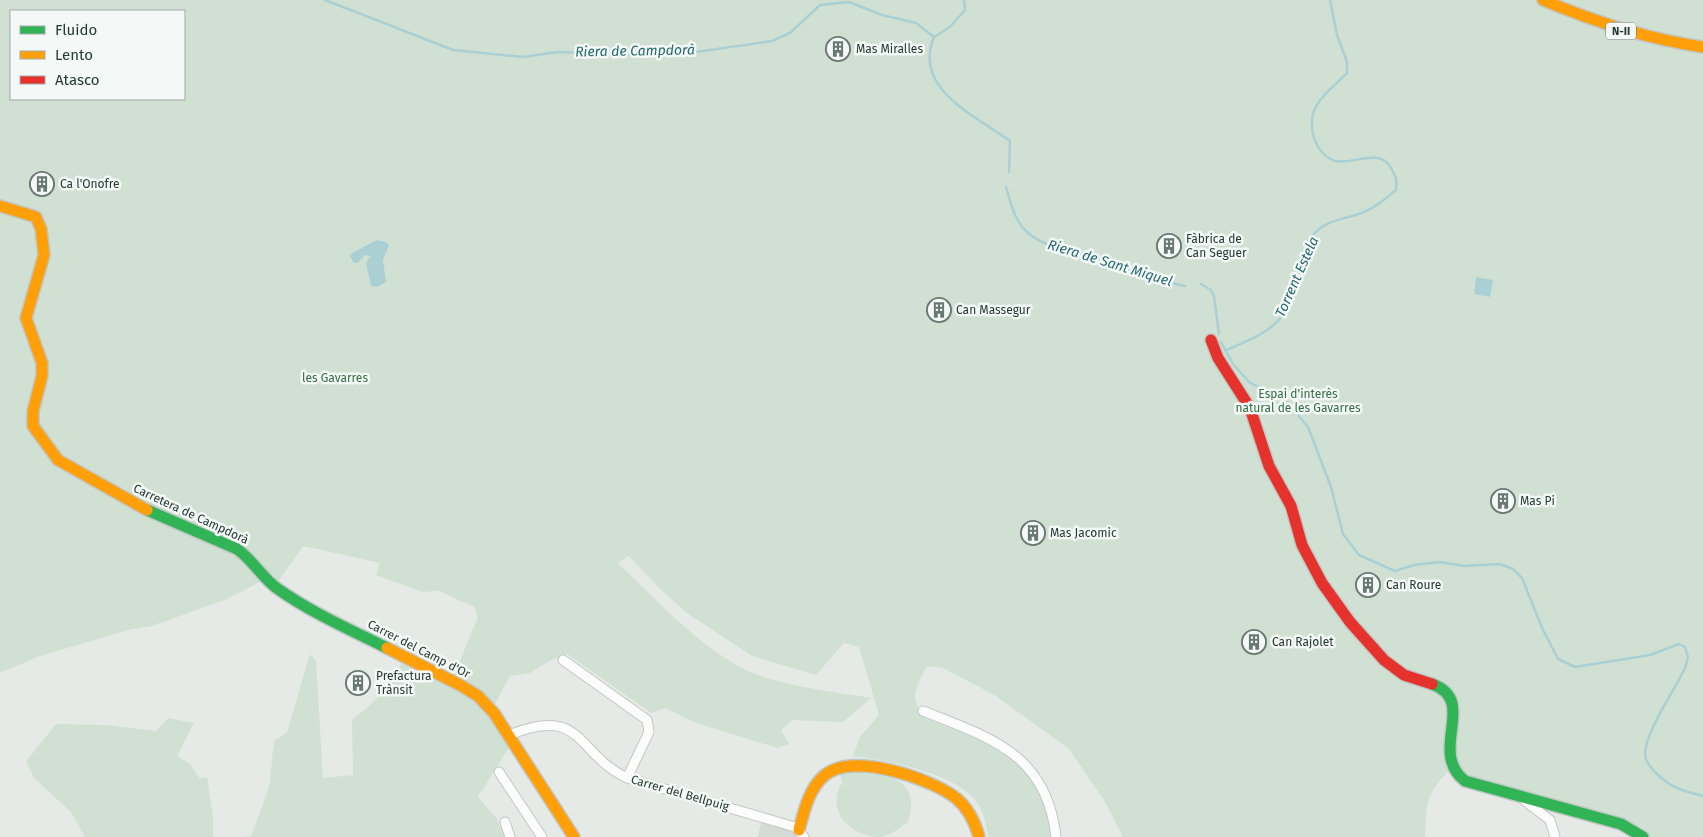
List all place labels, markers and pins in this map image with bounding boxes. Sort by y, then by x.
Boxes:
building icon: Mas Miralles [825,36,851,62]
place label: Mas Miralles [856,42,923,56]
building icon: Ca l'Onofre [29,171,55,197]
place label: Ca l'Onofre [60,177,119,191]
place label: Fàbrica de Can Seguer [1186,232,1247,260]
building icon: Fàbrica de Can Seguer [1156,233,1182,259]
building icon: Can Massegur [926,297,952,323]
place label: Can Massegur [956,303,1031,317]
building icon: Mas Pi [1490,488,1516,514]
place label: Mas Pi [1520,494,1555,508]
building icon: Mas Jacomic [1020,520,1046,546]
place label: Mas Jacomic [1050,526,1117,540]
building icon: Can Roure [1355,572,1381,598]
place label: Can Roure [1386,578,1441,592]
building icon: Can Rajolet [1241,629,1267,655]
place label: Can Rajolet [1272,635,1334,649]
place label: Prefactura Trànsit [376,669,432,697]
building icon: Prefactura Trànsit [345,670,371,696]

